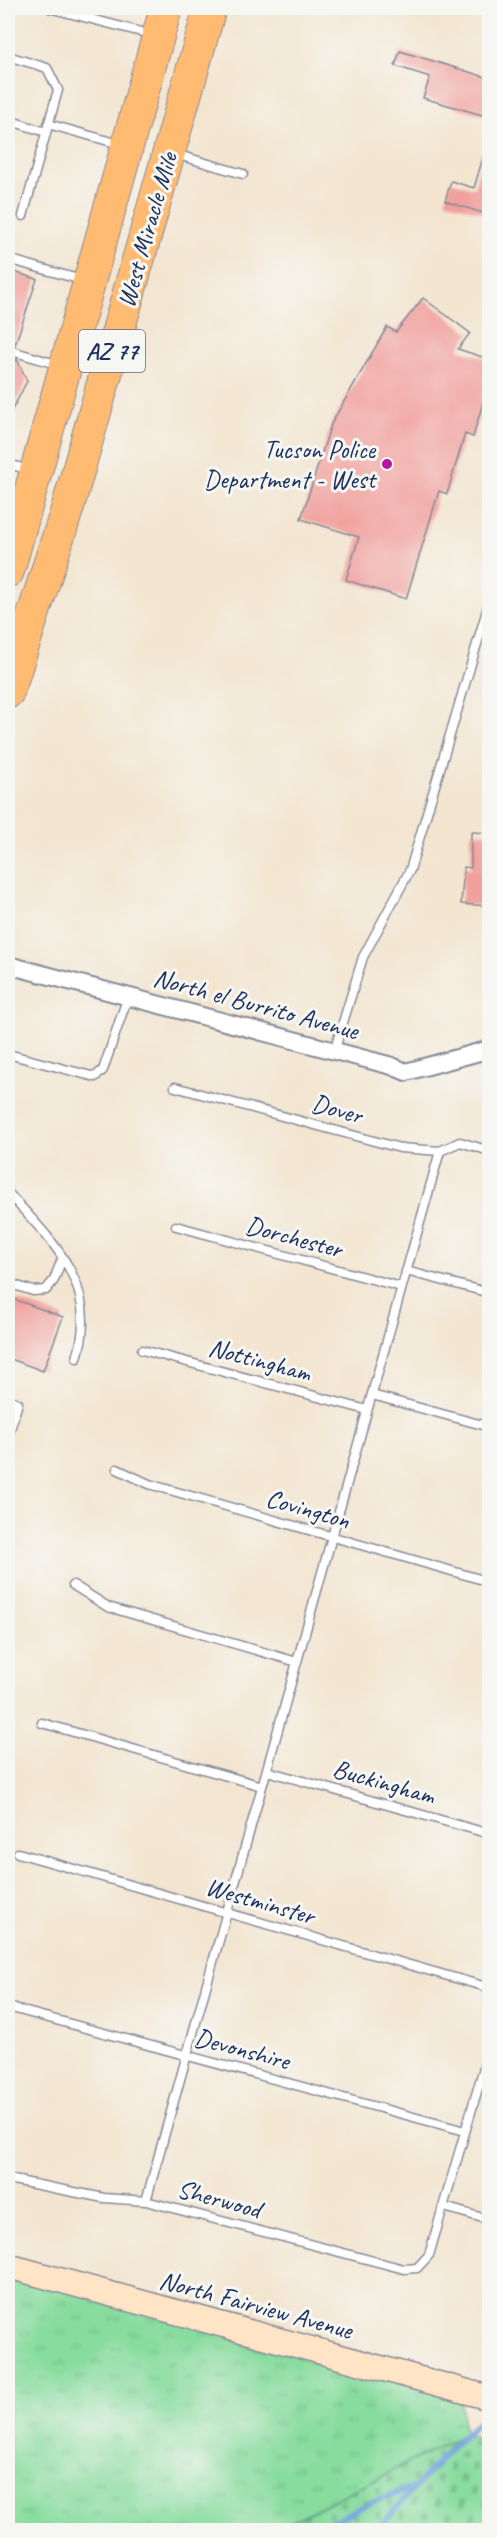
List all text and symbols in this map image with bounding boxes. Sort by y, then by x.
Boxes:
street label: West Miracle Mile [109,147,185,311]
road number: AZ 77 [79,330,145,372]
place label: Tucson Police Department - West [204,433,377,496]
marker: Tucson Police Department - West [380,457,394,471]
street label: North el Burrito Avenue [150,961,363,1048]
street label: Dover [308,1086,367,1132]
street label: Dorchester [242,1208,348,1266]
street label: Nottingham [205,1331,316,1390]
street label: Covington [262,1481,354,1537]
street label: Buckingham [329,1752,440,1813]
street label: Westminster [202,1870,321,1933]
street label: Devonshire [191,2021,295,2078]
street label: Sherwood [174,2172,268,2227]
street label: North Fairview Avenue [156,2263,357,2347]

